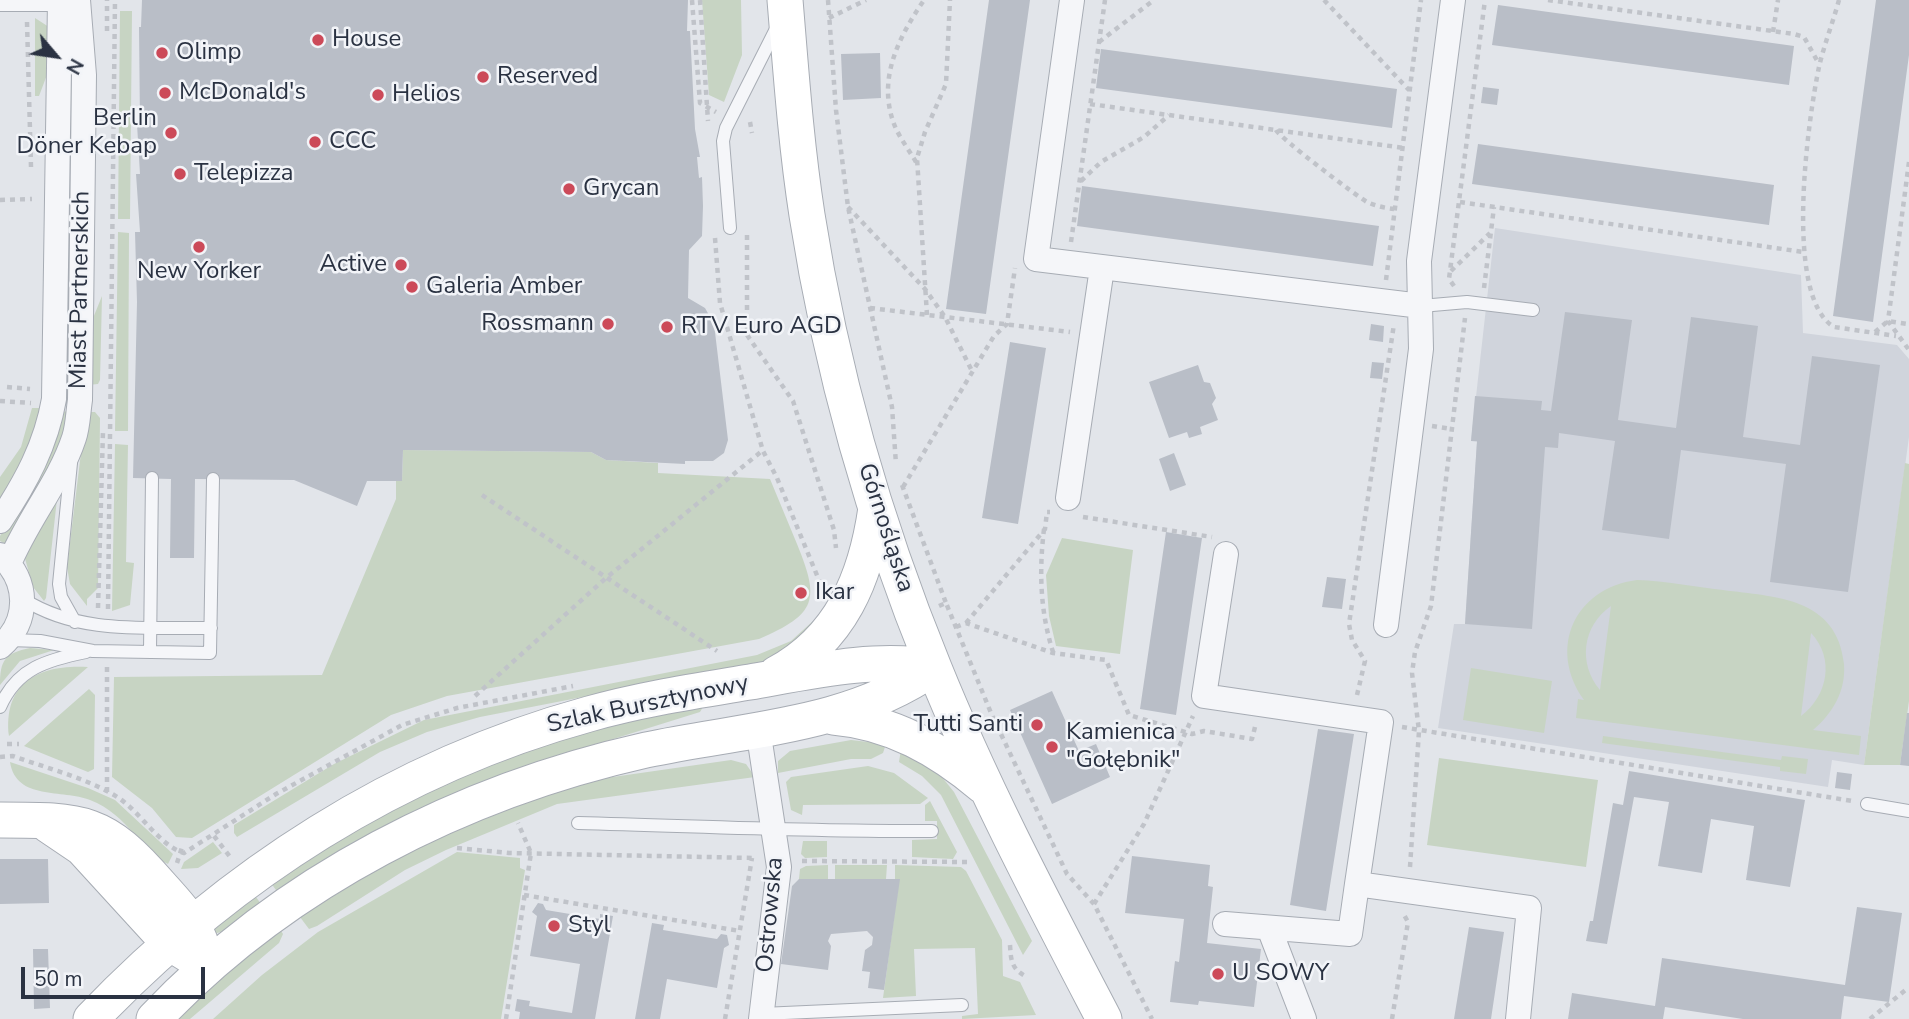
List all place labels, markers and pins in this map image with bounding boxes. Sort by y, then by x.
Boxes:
place label: House [332,26,401,54]
marker: House [310,32,326,48]
place label: Olimp [176,39,242,67]
marker: Olimp [154,45,170,61]
place label: Reserved [497,63,598,91]
marker: Reserved [475,69,491,85]
place label: McDonald's [179,79,306,107]
place label: Helios [392,81,461,109]
marker: McDonald's [157,85,173,101]
marker: Helios [370,87,386,103]
place label: Berlin Döner Kebap [16,105,157,161]
marker: Berlin Döner Kebap [163,125,179,141]
place label: CCC [329,128,376,156]
marker: CCC [307,134,323,150]
place label: Telepizza [194,160,294,188]
marker: Telepizza [172,166,188,182]
place label: Grycan [583,175,659,203]
marker: Grycan [561,181,577,197]
marker: New Yorker [191,239,207,255]
place label: Active [320,251,387,279]
marker: Active [393,257,409,273]
place label: New Yorker [137,258,261,286]
place label: Galeria Amber [426,273,582,301]
marker: Galeria Amber [404,279,420,295]
place label: Rossmann [481,310,594,338]
place label: RTV Euro AGD [681,313,842,341]
marker: Rossmann [600,316,616,332]
marker: RTV Euro AGD [659,319,675,335]
place label: Ikar [815,579,854,607]
marker: Ikar [793,585,809,601]
place label: Tutti Santi [914,711,1023,739]
marker: Tutti Santi [1029,717,1045,733]
place label: Kamienica "Gołębnik" [1066,719,1180,775]
marker: Kamienica "Gołębnik" [1044,739,1060,755]
place label: Styl [568,912,611,940]
marker: Styl [546,918,562,934]
place label: U SOWY [1232,960,1329,988]
marker: U SOWY [1210,966,1226,982]

